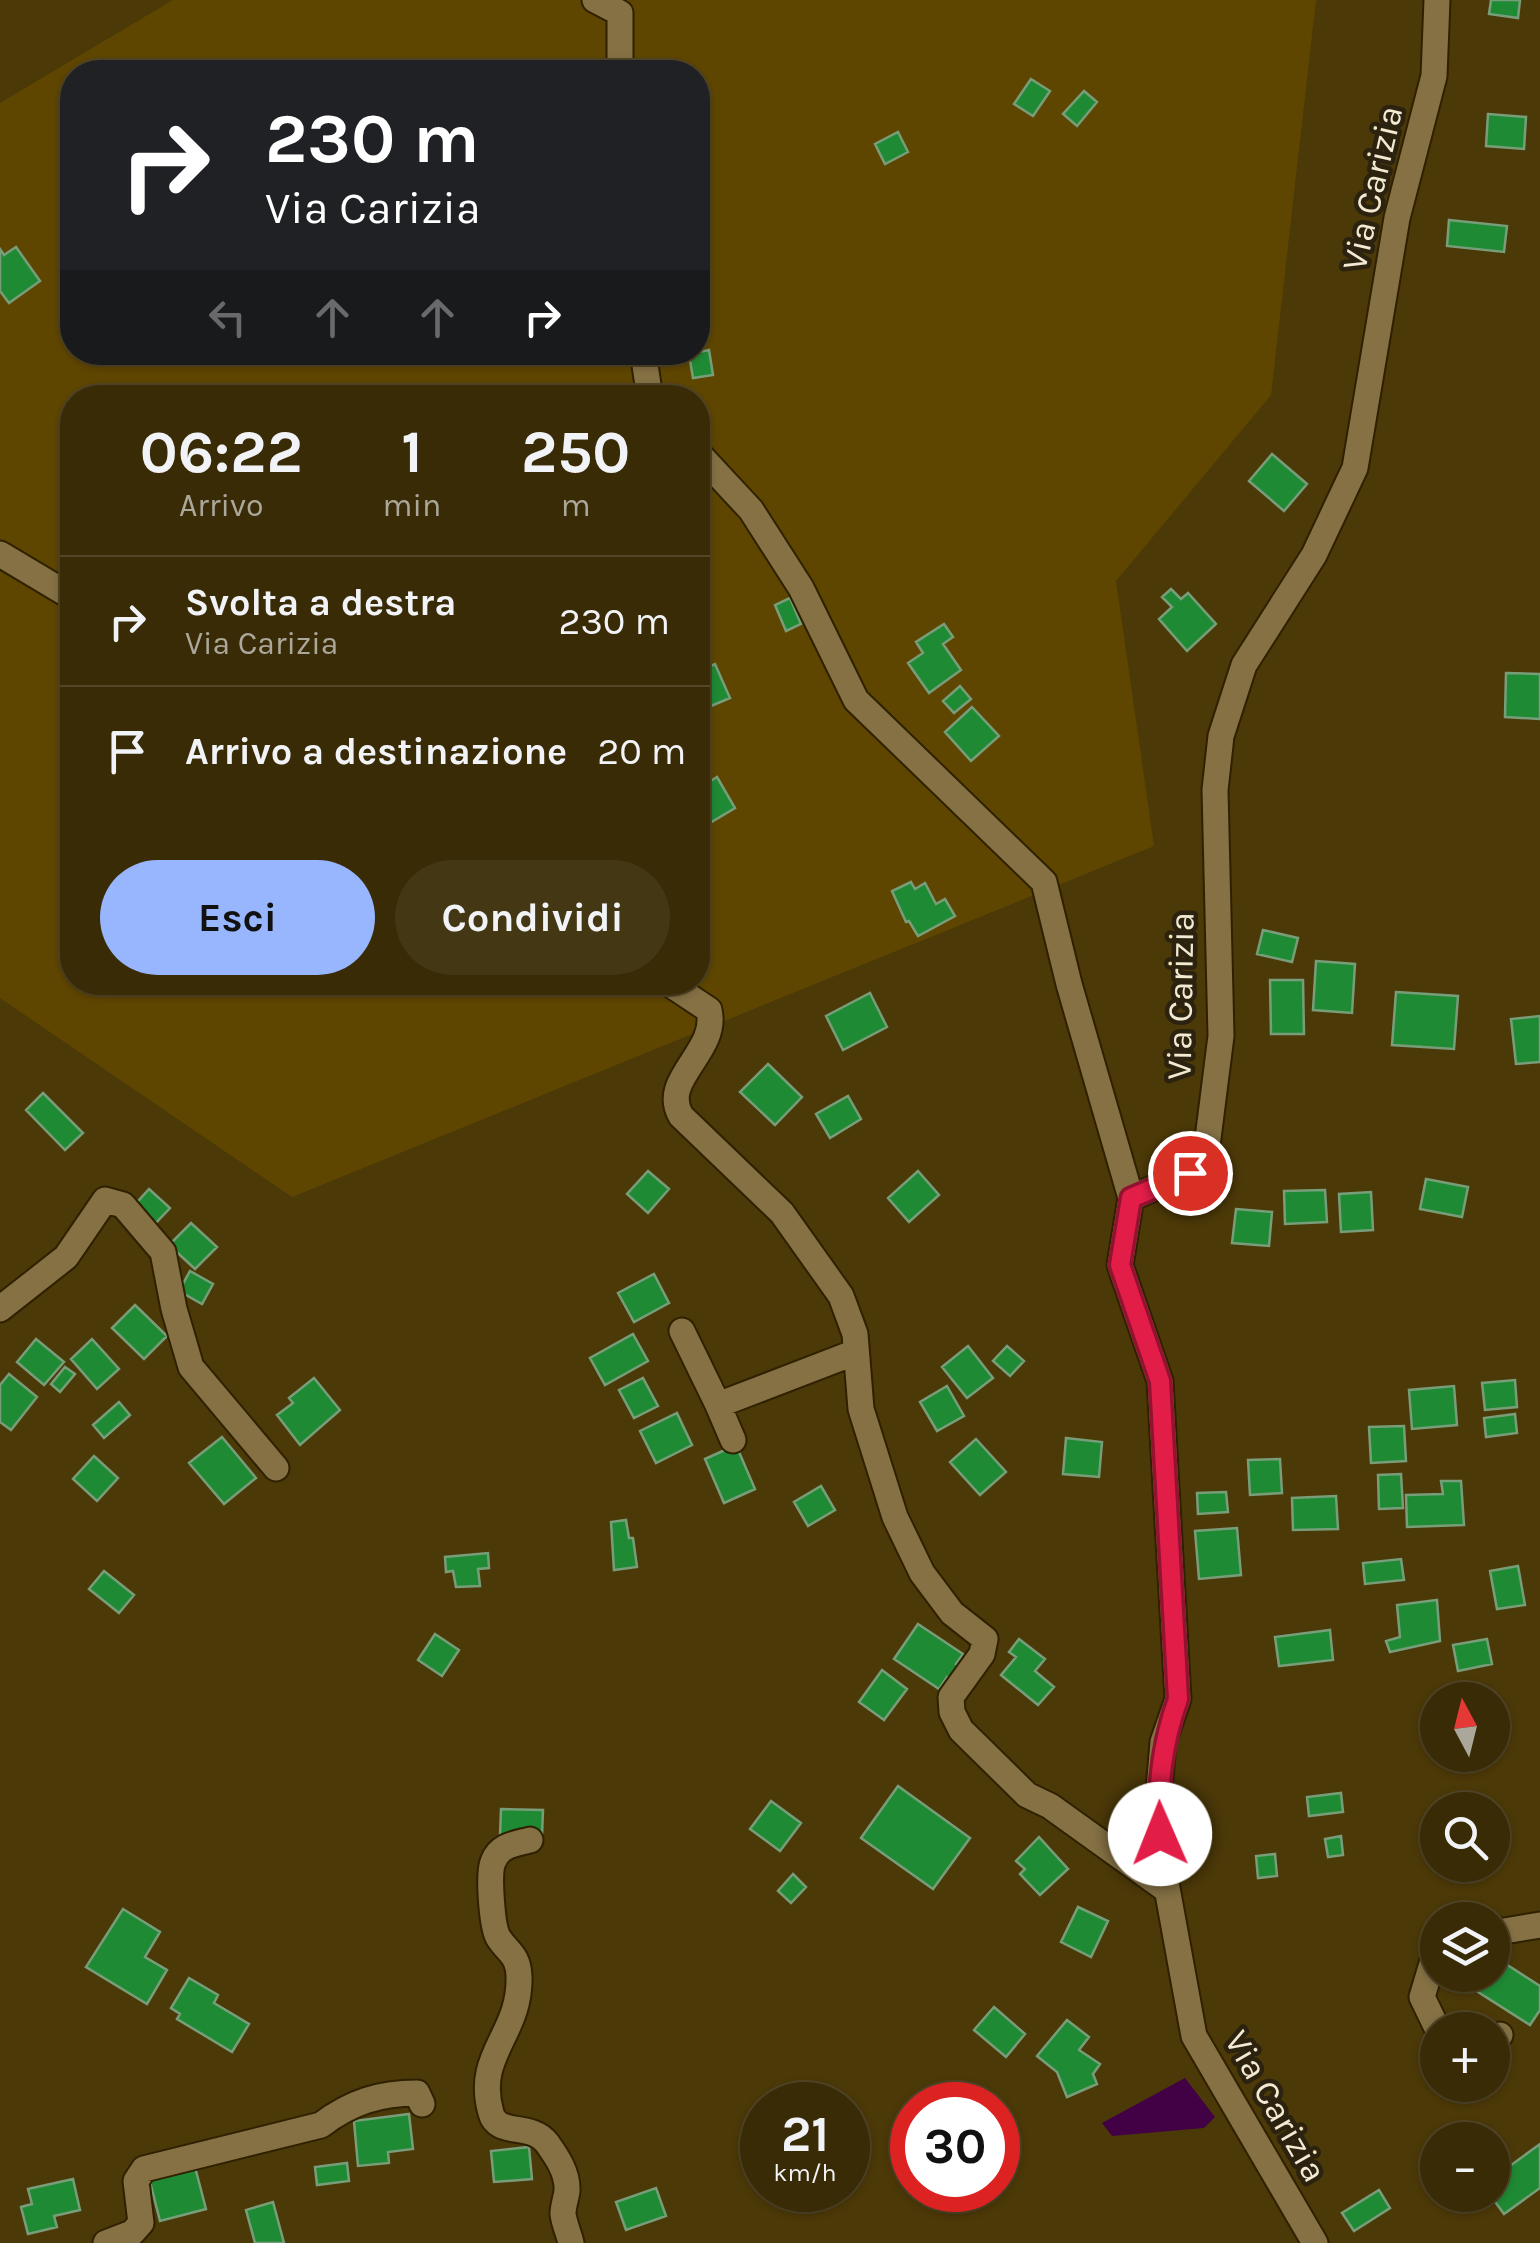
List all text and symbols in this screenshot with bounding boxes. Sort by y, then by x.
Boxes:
text: 230 m [265,98,479,180]
icon: right [100,100,230,230]
street label: Via Carizia [1334,102,1411,274]
text: Via Carizia [265,182,481,234]
icon: left [200,290,255,345]
icon: ahead [305,290,360,345]
icon: ahead [410,290,465,345]
icon: right [515,290,570,345]
text: 06:22 [140,417,303,487]
text: 1 [401,417,423,487]
text: 250 [521,417,630,487]
text: Arrivo [179,487,264,524]
text: min [383,487,441,524]
text: m [561,487,591,524]
text: Svolta a destra [185,580,456,625]
icon: right [100,594,155,649]
text: 230 m [558,599,670,644]
text: Via Carizia [185,625,338,662]
icon: arrive [100,724,155,779]
text: Arrivo a destinazione [185,729,567,774]
text: 20 m [597,729,686,774]
button: Esci [100,860,375,975]
button: Condividi [395,860,670,975]
street label: Via Carizia [1159,912,1202,1080]
pin [1148,1131,1233,1216]
icon: arrive [1163,1146,1218,1201]
north arrow [1420,1682,1510,1772]
map controls [1420,1682,1510,2212]
position arrow [1108,1782,1212,1886]
button: search [1420,1792,1510,1882]
button: layers [1420,1902,1510,1992]
button: + [1420,2012,1510,2102]
street label: Via Carizia [1216,2023,1335,2189]
speed limit sign: 30 [890,2082,1020,2212]
text: 21 [781,2105,829,2164]
button: − [1420,2122,1510,2212]
text: km/h [773,2158,837,2187]

